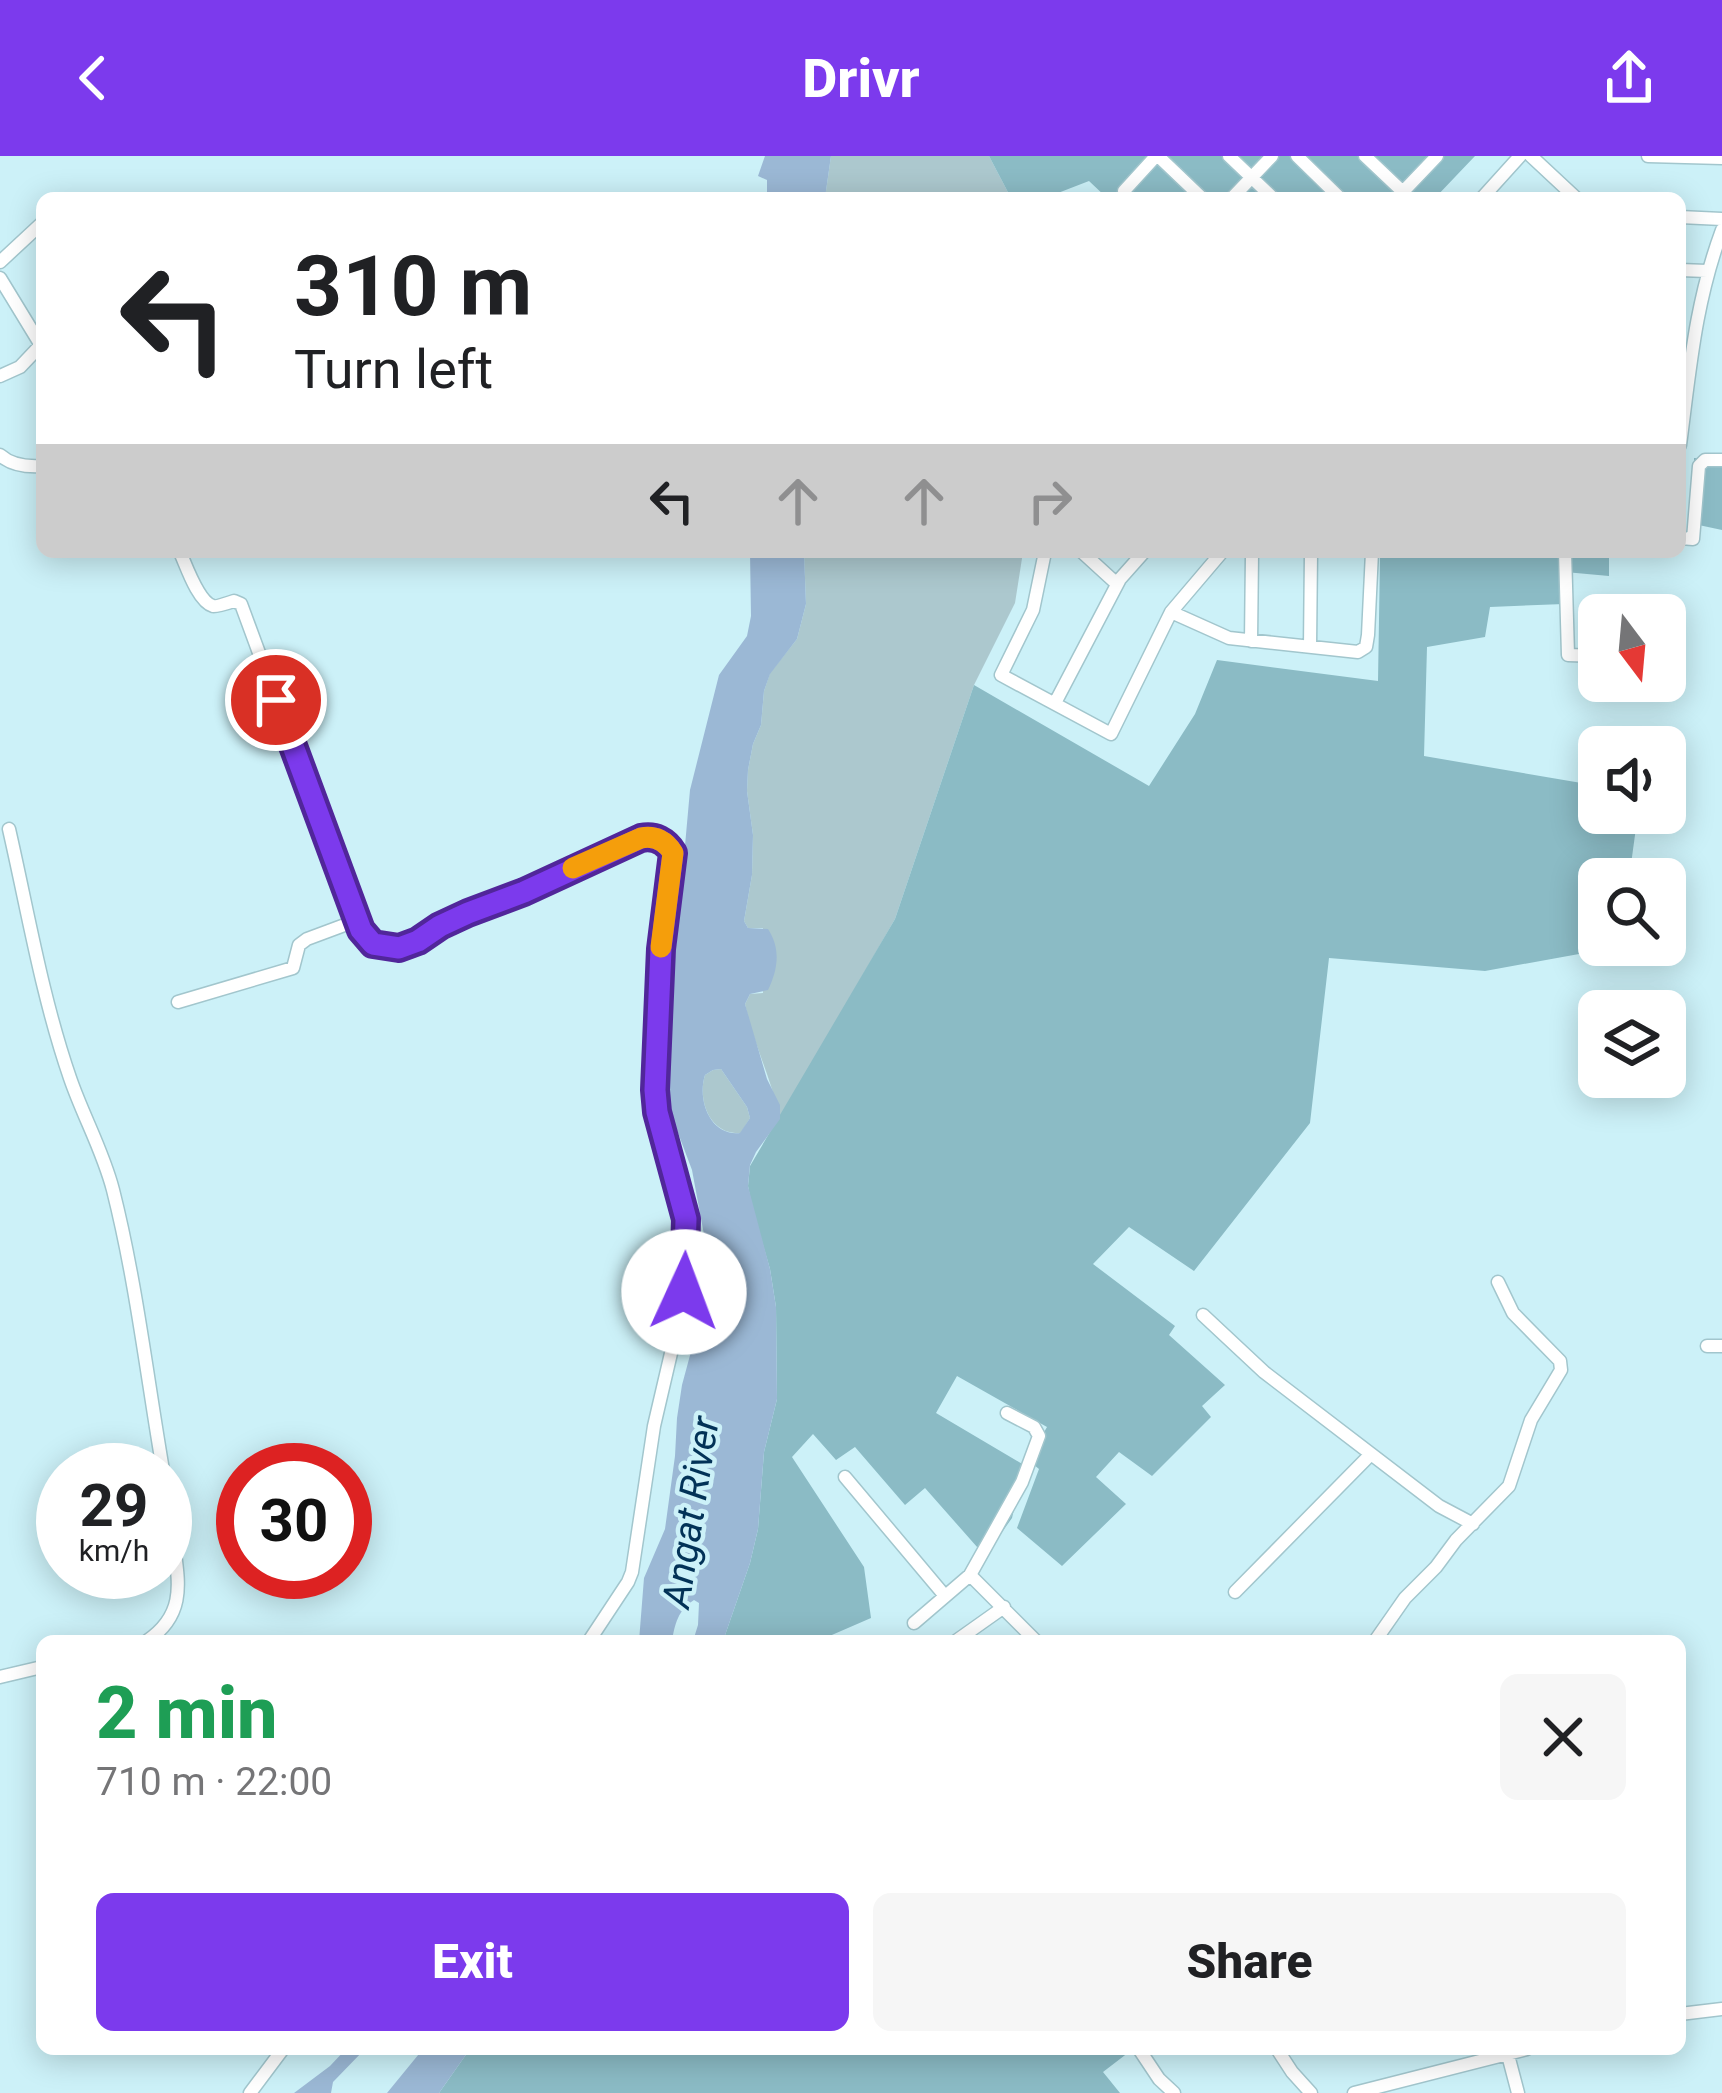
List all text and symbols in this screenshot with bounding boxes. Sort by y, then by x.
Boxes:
icon: back [60,45,126,111]
icon: share [1596,45,1662,111]
text: Drivr [802,47,920,110]
text: 310 m [294,237,532,336]
icon: left [96,240,252,396]
text: Turn left [294,338,493,401]
icon: left [639,468,705,534]
icon: ahead [765,468,831,534]
icon: ahead [891,468,957,534]
icon: right [1017,468,1083,534]
north arrow [1578,594,1686,702]
map controls [1578,594,1686,1098]
pin [225,649,327,751]
icon: arrive [243,667,309,733]
button: sound [1578,726,1686,834]
button: search [1578,858,1686,966]
button: layers [1578,990,1686,1098]
position arrow [621,1229,747,1355]
water label: Angat River [653,1412,729,1613]
speed limit sign: 30 [216,1443,372,1599]
text: 29 [80,1470,148,1541]
text: km/h [79,1533,149,1568]
text: 2 min [96,1671,278,1756]
button: close [1500,1674,1626,1800]
text: 710 m · 22:00 [96,1759,332,1805]
button: Exit [96,1893,849,2031]
button: Share [873,1893,1626,2031]

